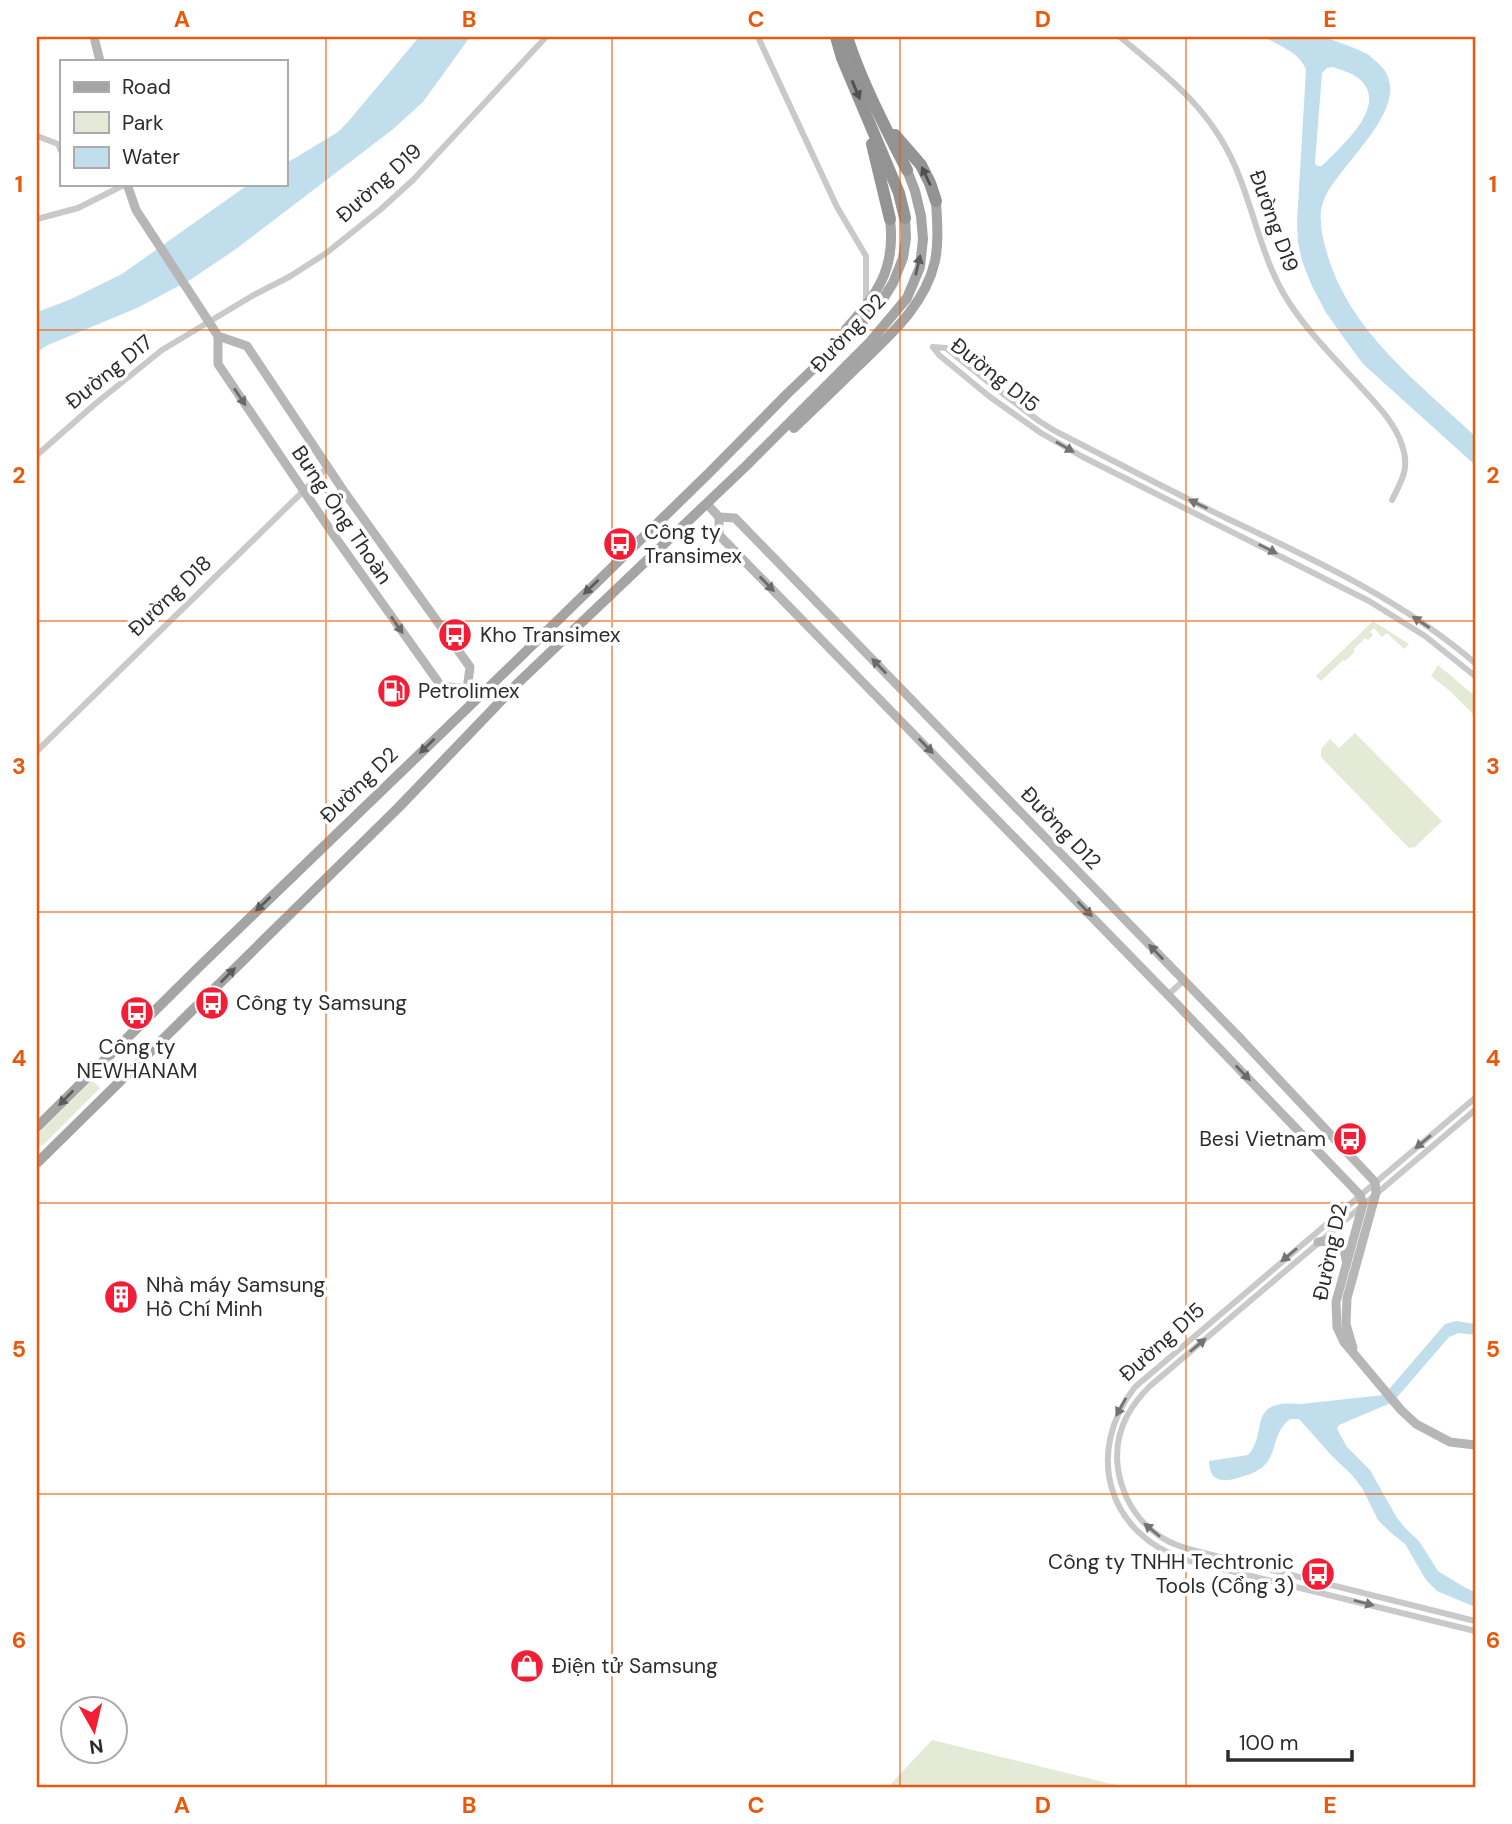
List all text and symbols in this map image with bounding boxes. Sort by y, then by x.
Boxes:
text: A [174,4,190,34]
text: B [462,4,476,34]
text: C [748,4,764,34]
text: D [1035,4,1051,34]
text: E [1323,4,1337,34]
legend [60,60,287,186]
text: Road [122,73,171,101]
one-way arrow [851,80,862,101]
text: Park [122,109,164,137]
street label: Đường D19 [330,137,428,229]
text: Water [122,143,180,171]
one-way arrow [921,166,932,186]
street label: Đường D19 [1243,166,1305,276]
text: 1 [15,169,23,199]
text: 1 [1489,169,1497,199]
one-way arrow [913,254,924,276]
street label: Đường D2 [804,288,892,378]
street label: Đường D17 [60,328,158,416]
street label: Đường D15 [945,331,1045,419]
one-way arrow [233,388,247,406]
street label: Bưng Ông Thoàn [285,440,399,590]
one-way arrow [1055,441,1075,453]
text: 2 [12,460,26,490]
text: 2 [1486,460,1500,490]
one-way arrow [1188,498,1208,510]
place label: Công ty Transimex [644,518,742,570]
bus stop icon: Công ty Transimex [601,525,639,563]
one-way arrow [1258,544,1278,555]
street label: Đường D18 [122,549,218,643]
one-way arrow [758,575,774,592]
one-way arrow [583,579,600,595]
one-way arrow [390,616,404,634]
bus stop icon: Kho Transimex [436,616,474,654]
one-way arrow [1411,616,1430,629]
place label: Kho Transimex [480,621,620,649]
one-way arrow [870,657,887,674]
fuel station icon: Petrolimex [375,672,413,710]
place label: Petrolimex [418,677,520,705]
one-way arrow [419,738,436,754]
one-way arrow [917,738,934,755]
street label: Đường D2 [314,741,404,829]
text: 3 [12,751,26,781]
text: 3 [1486,751,1500,781]
street label: Đường D12 [1014,780,1108,876]
one-way arrow [255,896,272,912]
one-way arrow [1076,900,1092,917]
one-way arrow [1149,944,1165,961]
one-way arrow [219,967,235,984]
bus stop icon: Công ty Samsung [193,984,231,1022]
place label: Công ty Samsung [236,989,407,1017]
bus stop icon: Công ty NEWHANAM [118,994,156,1032]
place label: Công ty NEWHANAM [76,1033,198,1085]
text: 4 [12,1043,27,1073]
text: 4 [1486,1043,1501,1073]
one-way arrow [1235,1064,1252,1081]
one-way arrow [58,1090,74,1106]
bus stop icon: Besi Vietnam [1331,1120,1369,1158]
place label: Besi Vietnam [1199,1125,1326,1153]
one-way arrow [1414,1134,1432,1150]
street label: Đường D2 [1306,1201,1354,1303]
one-way arrow [1281,1247,1298,1262]
place label: Nhà máy Samsung Hồ Chí Minh [146,1271,326,1323]
building icon: Nhà máy Samsung Hồ Chí Minh [102,1278,140,1316]
street label: Đường D15 [1113,1296,1211,1388]
text: 5 [12,1334,26,1364]
text: 5 [1486,1334,1500,1364]
one-way arrow [1190,1338,1207,1353]
one-way arrow [1115,1397,1127,1417]
one-way arrow [1143,1523,1160,1538]
place label: Công ty TNHH Techtronic Tools (Cổng 3) [1048,1548,1294,1600]
bus stop icon: Công ty TNHH Techtronic Tools (Cổng 3) [1299,1555,1337,1593]
one-way arrow [1353,1598,1375,1609]
text: 6 [12,1625,26,1655]
text: 6 [1486,1625,1500,1655]
shop icon: Điện tử Samsung [508,1647,546,1685]
place label: Điện tử Samsung [552,1652,718,1680]
north arrow [60,1694,130,1764]
scale bar [1228,1719,1353,1763]
text: 100 m [1239,1729,1299,1757]
text: N [88,1733,105,1760]
text: A [174,1790,190,1820]
text: B [462,1790,476,1820]
text: C [748,1790,764,1820]
text: D [1035,1790,1051,1820]
text: E [1323,1790,1337,1820]

